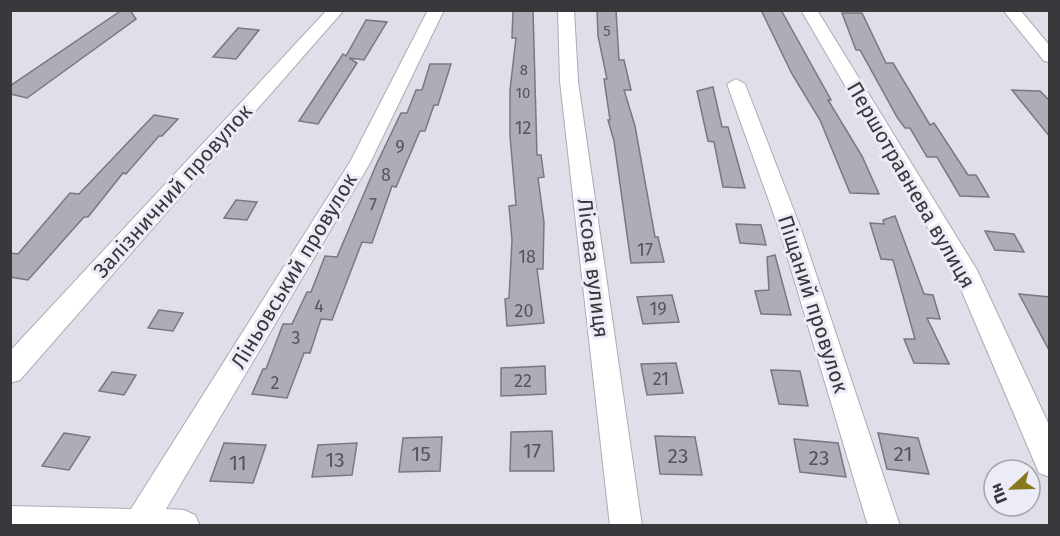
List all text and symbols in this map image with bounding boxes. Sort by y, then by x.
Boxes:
house number: 5 [603,22,611,40]
house number: 8 [520,61,528,79]
street label: Першотравнева вулиця [841,77,981,293]
house number: 10 [516,84,530,102]
street label: Залізничний провулок [88,99,258,283]
house number: 12 [515,117,531,139]
house number: 9 [395,136,405,158]
house number: 8 [381,164,391,186]
street label: Ліньовський провулок [225,168,363,374]
house number: 7 [369,194,377,216]
street label: Лісова вулиця [572,197,614,339]
street label: Піщаний провулок [772,212,854,396]
house number: 17 [637,239,653,261]
house number: 18 [518,246,536,268]
house number: 4 [314,295,324,317]
house number: 19 [649,298,667,320]
house number: 20 [515,300,533,322]
house number: 3 [292,327,300,349]
house number: 21 [653,368,669,390]
house number: 22 [514,370,532,392]
house number: 2 [271,372,280,394]
house number: 17 [523,438,541,464]
house number: 15 [411,441,431,467]
house number: 21 [894,441,912,467]
house number: 23 [668,443,688,469]
house number: 23 [809,445,829,471]
house number: 13 [325,447,345,473]
house number: 11 [229,450,247,476]
north arrow [982,458,1042,518]
text: Пн [986,481,1011,506]

